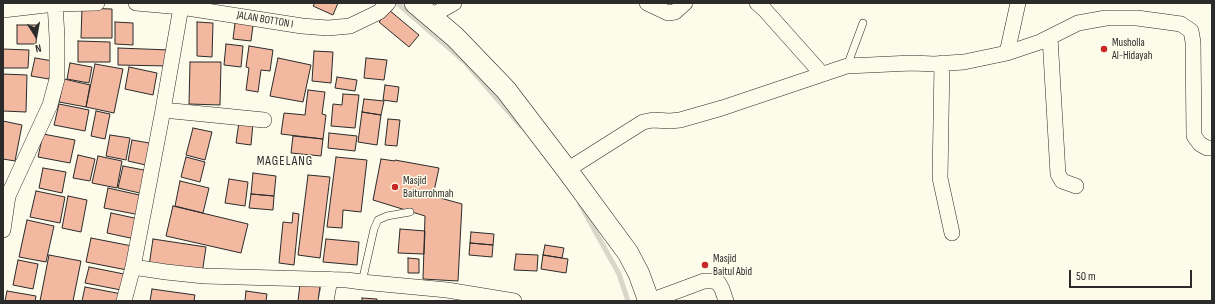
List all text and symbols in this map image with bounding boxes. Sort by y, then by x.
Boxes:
street label: JALAN BOTTON I [236,9,294,31]
north arrow [16,16,56,56]
place label: Musholla Al-Hidayah [1112,36,1152,62]
text: N [34,41,43,55]
marker: Musholla Al-Hidayah [1099,44,1109,54]
district label: MAGELANG [257,154,313,170]
place label: Masjid Baiturrohmah [403,174,454,200]
marker: Masjid Baiturrohmah [390,182,400,192]
place label: Masjid Baitul Abid [713,252,752,278]
marker: Masjid Baitul Abid [700,260,710,270]
scale bar [1071,262,1194,288]
text: 50 m [1076,269,1096,284]

